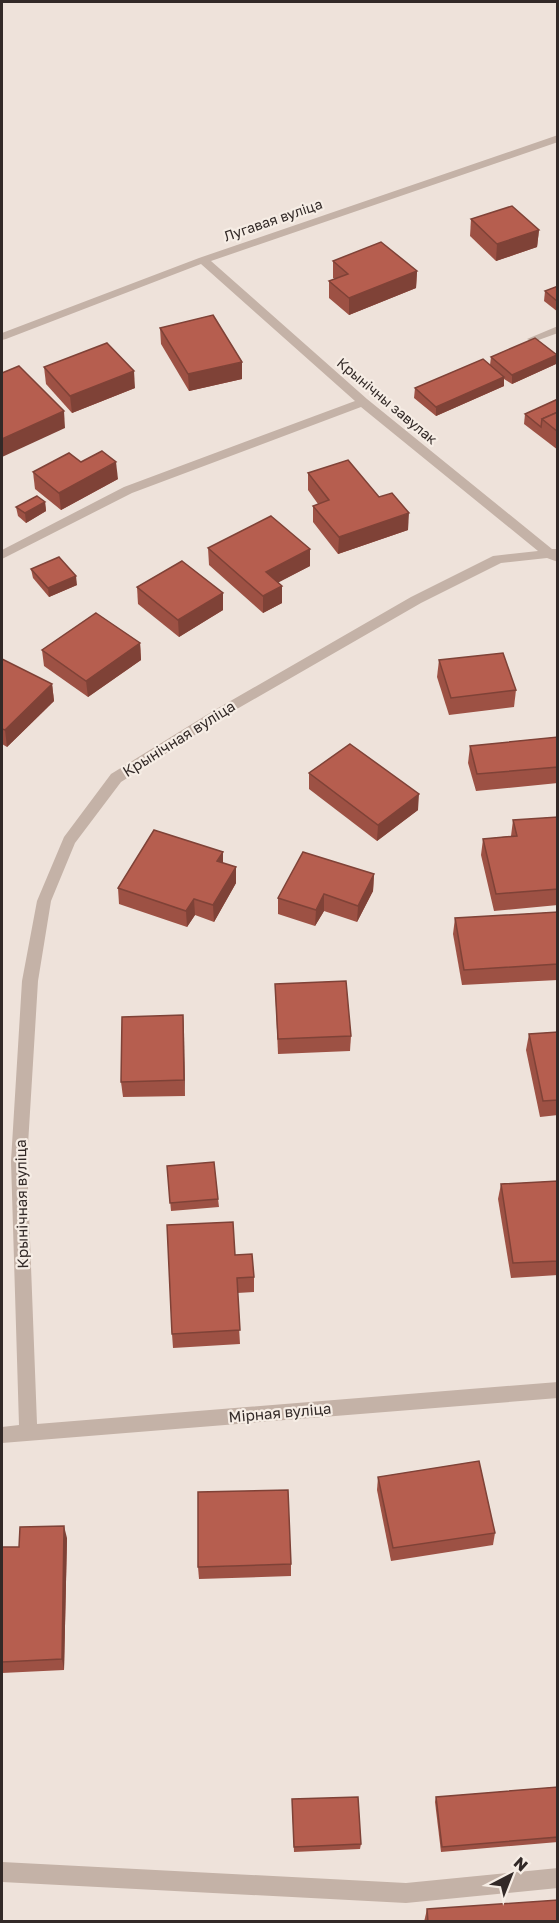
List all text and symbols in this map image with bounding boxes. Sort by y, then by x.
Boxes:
street label: Лугавая вуліца [221,195,324,244]
street label: Крынічны завулак [334,354,441,447]
street label: Крынічная вуліца [119,696,238,780]
street label: Крынічная вуліца [11,1139,31,1269]
street label: Мірная вуліца [228,1399,332,1425]
north arrow [481,1845,541,1905]
text: N [510,1852,532,1875]

